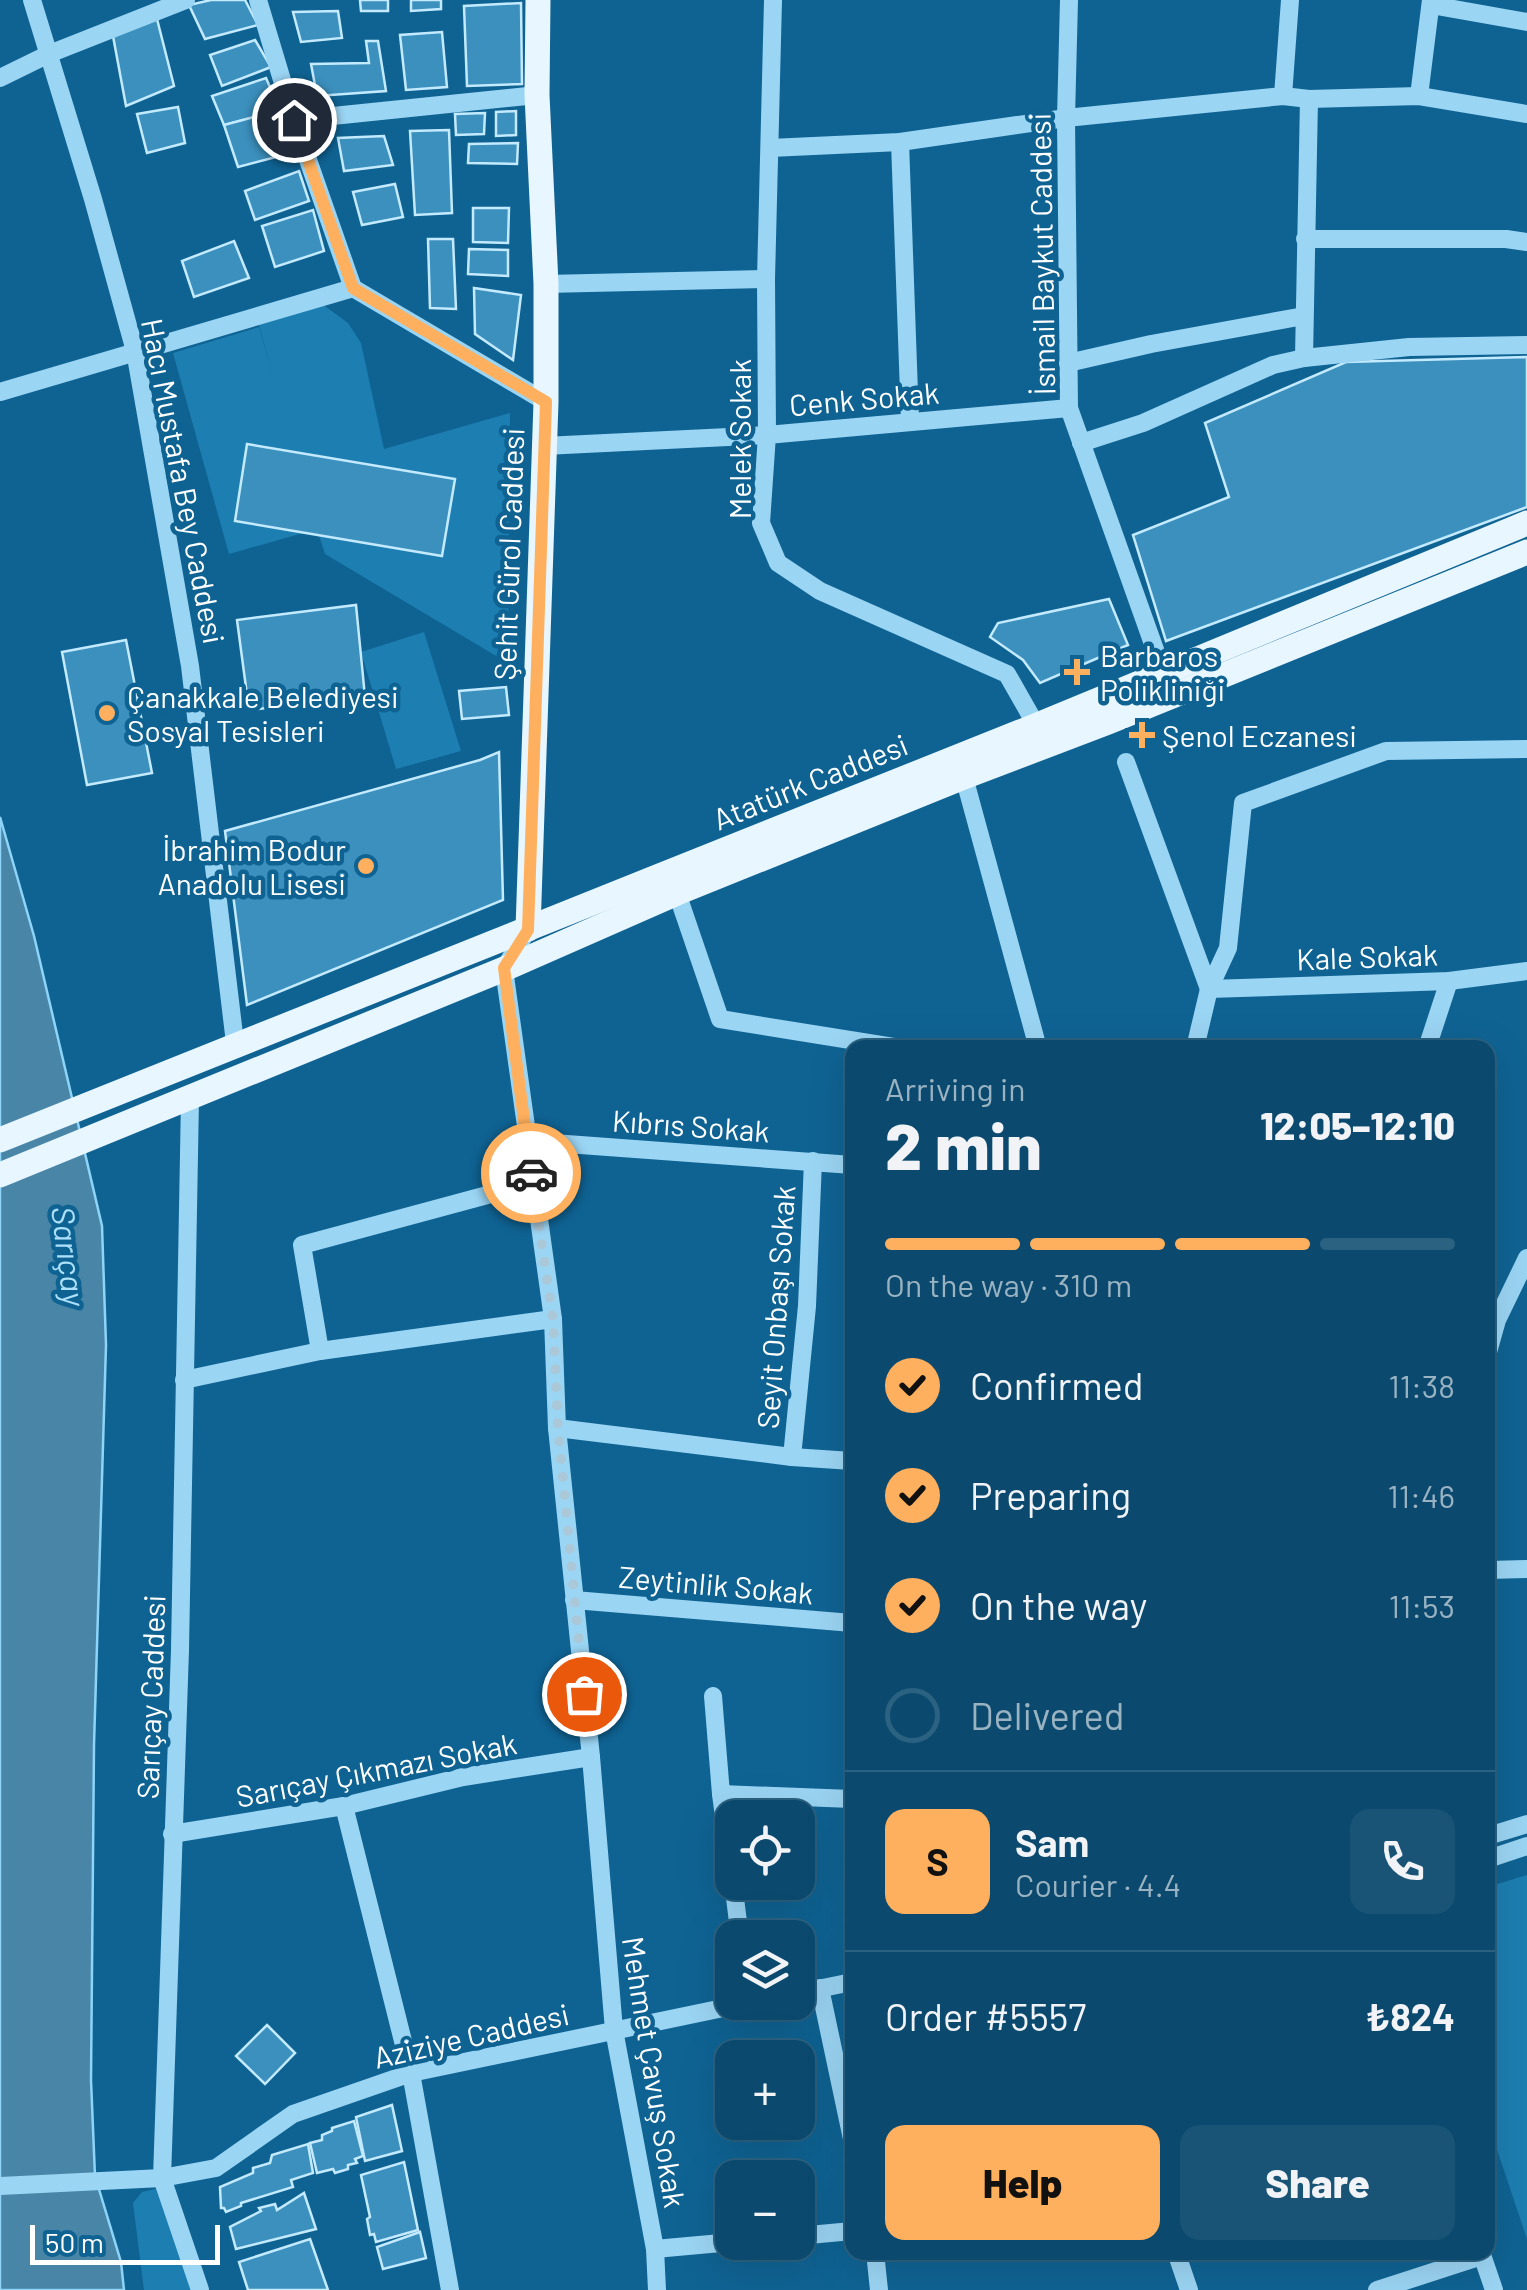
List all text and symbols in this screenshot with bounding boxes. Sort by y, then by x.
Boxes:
pin [252,78,337,163]
icon: home [267,93,322,148]
street label: İsmail Baykut Caddesi [1021,112,1061,396]
street label: Hacı Mustafa Bey Caddesi [135,315,233,647]
street label: Melek Sokak [721,359,757,519]
street label: Cenk Sokak [788,374,940,422]
street label: Şehit Gürol Caddesi [486,427,530,681]
place label: Barbaros Polikliniği [1100,637,1225,707]
marker: Barbaros Polikliniği [1064,659,1090,685]
place label: Çanakkale Belediyesi Sosyal Tesisleri [127,678,399,748]
marker: Çanakkale Belediyesi Sosyal Tesisleri [96,702,118,724]
place label: Şenol Eczanesi [1162,717,1357,753]
marker: Şenol Eczanesi [1131,724,1153,746]
street label: Atatürk Caddesi [707,726,913,836]
place label: İbrahim Bodur Anadolu Lisesi [158,831,346,901]
marker: İbrahim Bodur Anadolu Lisesi [355,855,377,877]
street label: Kale Sokak [1296,936,1438,976]
text: Arriving in [885,1069,1025,1107]
street label: Kıbrıs Sokak [611,1102,771,1148]
text: 12:05–12:10 [1260,1102,1455,1148]
text: 2 min [885,1105,1042,1183]
courier [481,1123,581,1223]
icon: car [504,1146,559,1201]
street label: Seyit Onbaşı Sokak [749,1184,801,1430]
water label: Sarıçay [45,1204,95,1309]
text: On the way · 310 m [885,1265,1132,1303]
icon: check [885,1358,940,1413]
text: Confirmed [970,1362,1143,1408]
text: 11:38 [1389,1366,1455,1404]
icon: check [885,1468,940,1523]
text: Preparing [970,1472,1131,1518]
text: 11:46 [1388,1476,1455,1514]
street label: Zeytinlik Sokak [617,1558,815,1610]
icon: check [885,1578,940,1633]
text: On the way [970,1582,1147,1628]
text: 11:53 [1389,1586,1455,1624]
street label: Sarıçay Caddesi [128,1594,172,1800]
pin [542,1652,627,1737]
icon: bag [557,1667,612,1722]
text: Delivered [970,1692,1124,1738]
street label: Sarıçay Çıkmazı Sokak [233,1724,519,1814]
map controls [715,1800,815,2260]
button: locate [715,1800,815,1900]
button: phone [1350,1809,1455,1914]
text: Sam [1015,1819,1089,1865]
text: S [926,1838,949,1884]
text: Courier · 4.4 [1015,1865,1181,1903]
button: layers [715,1920,815,2020]
street label: Mehmet Çavuş Sokak [616,1934,694,2210]
text: Order #5557 [885,1993,1086,2039]
text: ₺824 [1366,1993,1455,2039]
street label: Aziziye Caddesi [370,1995,572,2075]
button: + [715,2040,815,2140]
button: Help [885,2125,1160,2240]
button: Share [1180,2125,1455,2240]
button: − [715,2160,815,2260]
scale bar [30,2220,220,2264]
text: 50 m [45,2225,104,2259]

